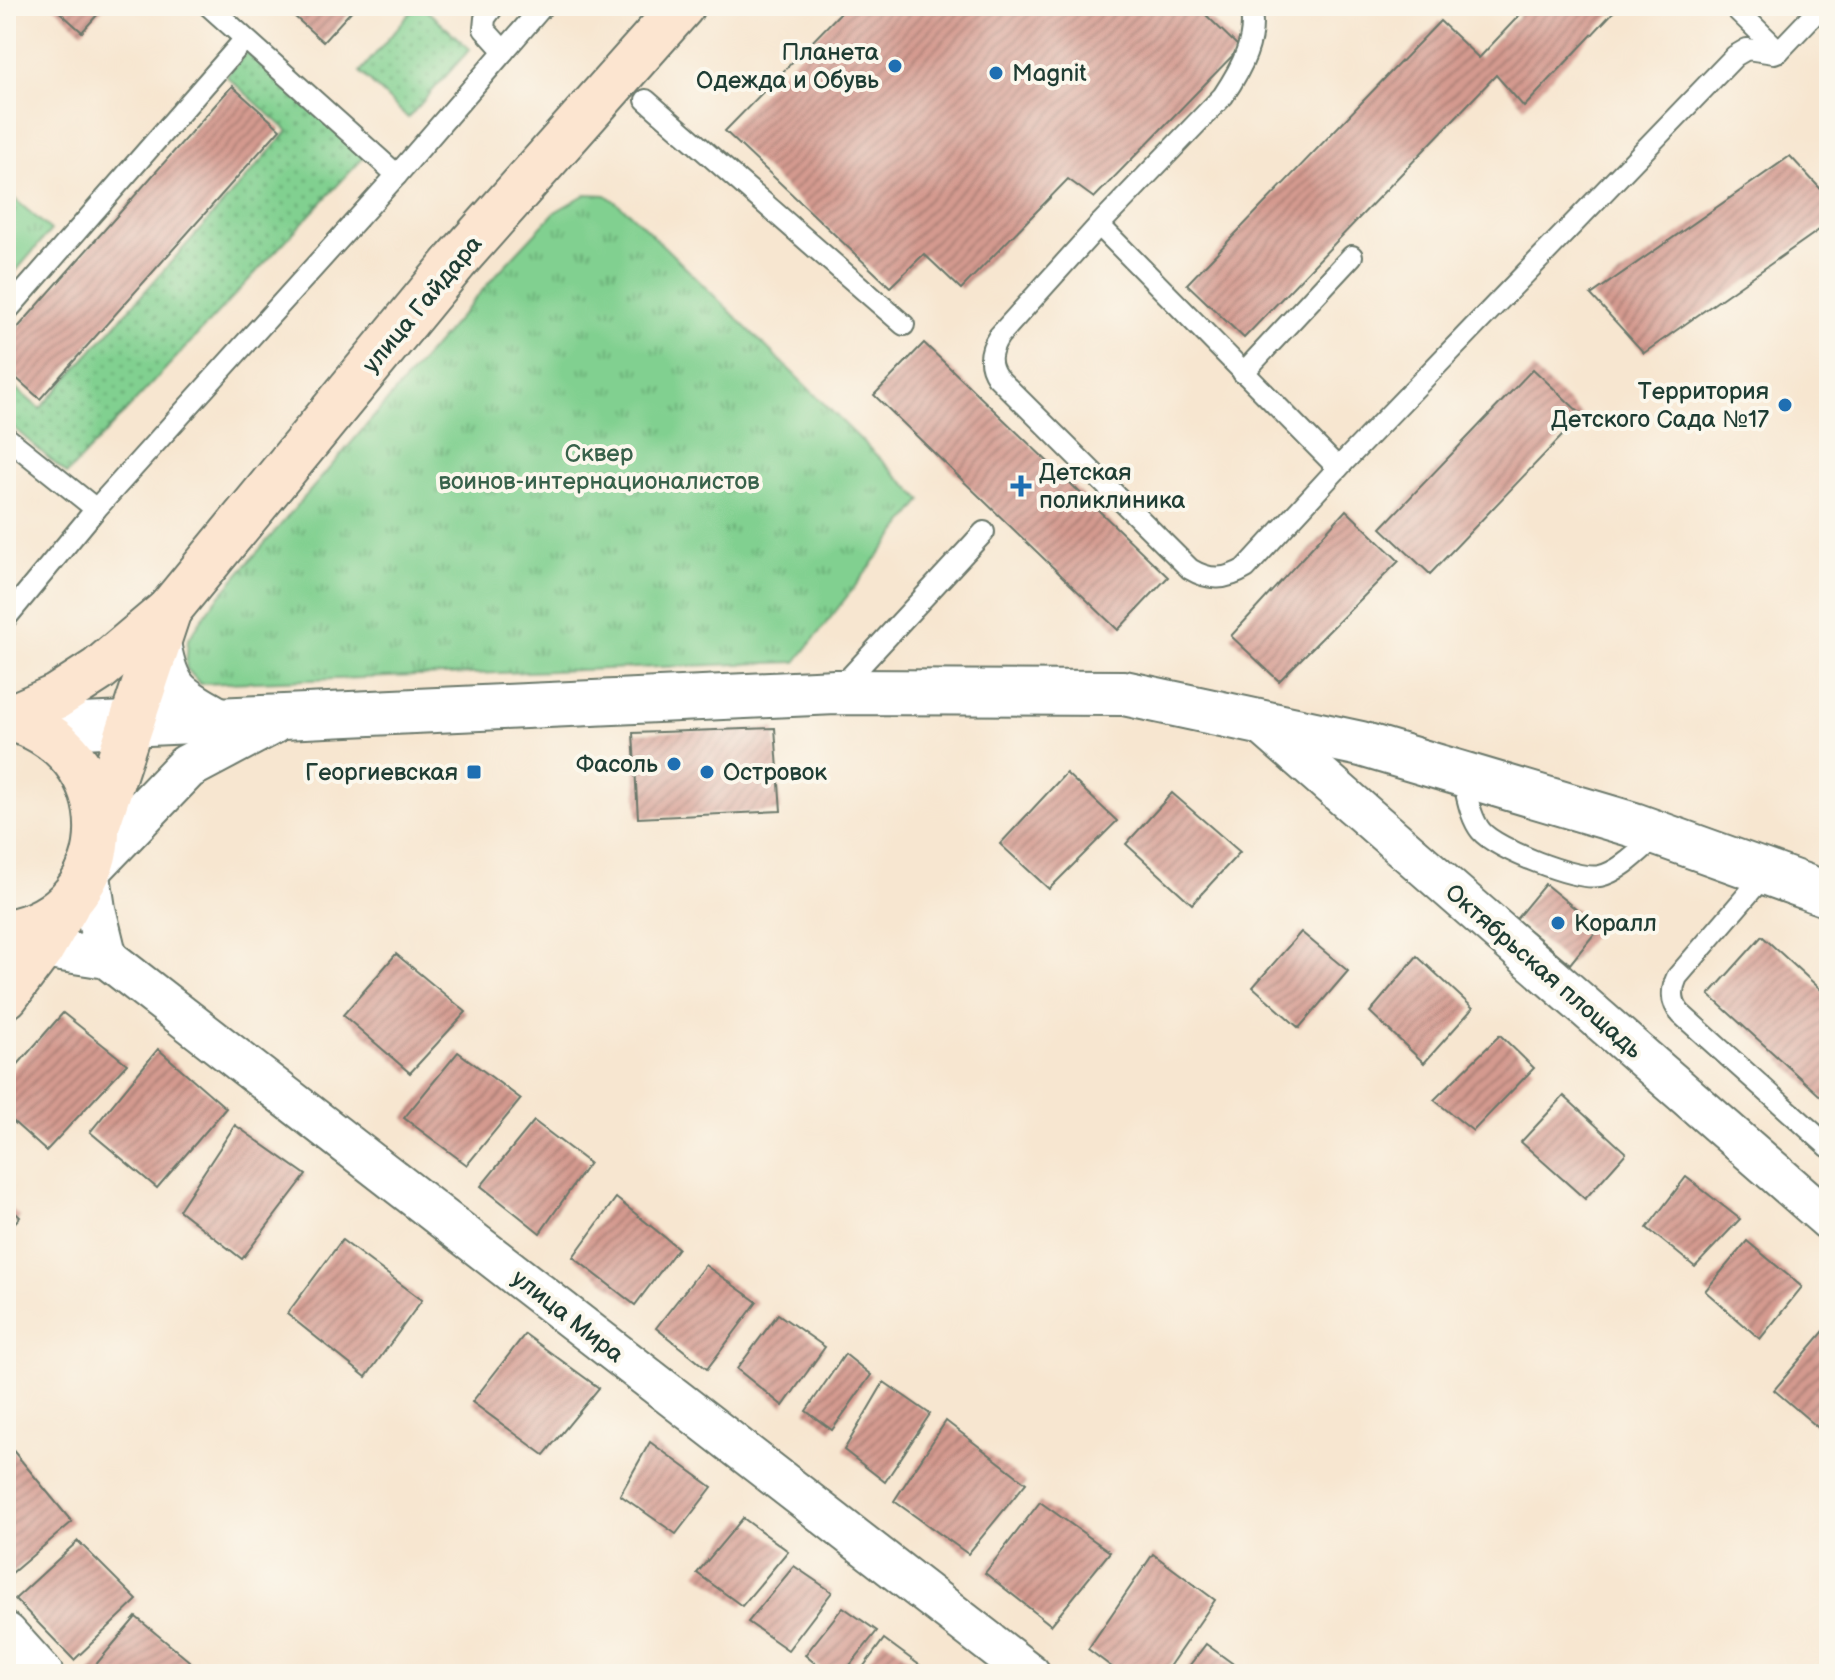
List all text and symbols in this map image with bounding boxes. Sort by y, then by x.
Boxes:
place label: Планета Одежда и Обувь [696,38,879,95]
marker: Планета Одежда и Обувь [886,57,904,75]
place label: Magnit [1012,59,1087,88]
marker: Magnit [987,64,1005,82]
street label: улица Гайдара [356,230,488,379]
place label: Территория Детского Сада №17 [1551,377,1769,434]
marker: Территория Детского Сада №17 [1776,396,1794,414]
park label: Сквер воинов-интернационалистов [438,439,760,496]
place label: Детская поликлиника [1039,458,1186,515]
marker: Детская поликлиника [1010,475,1032,497]
place label: Фасоль [576,750,658,779]
marker: Фасоль [665,755,683,773]
place label: Георгиевская [305,758,458,787]
place label: Островок [723,758,827,787]
marker: Георгиевская [465,763,483,781]
marker: Островок [698,763,716,781]
street label: Октябрьская площадь [1439,878,1648,1065]
place label: Коралл [1574,909,1657,938]
marker: Коралл [1549,914,1567,932]
street label: улица Мира [506,1264,629,1369]

